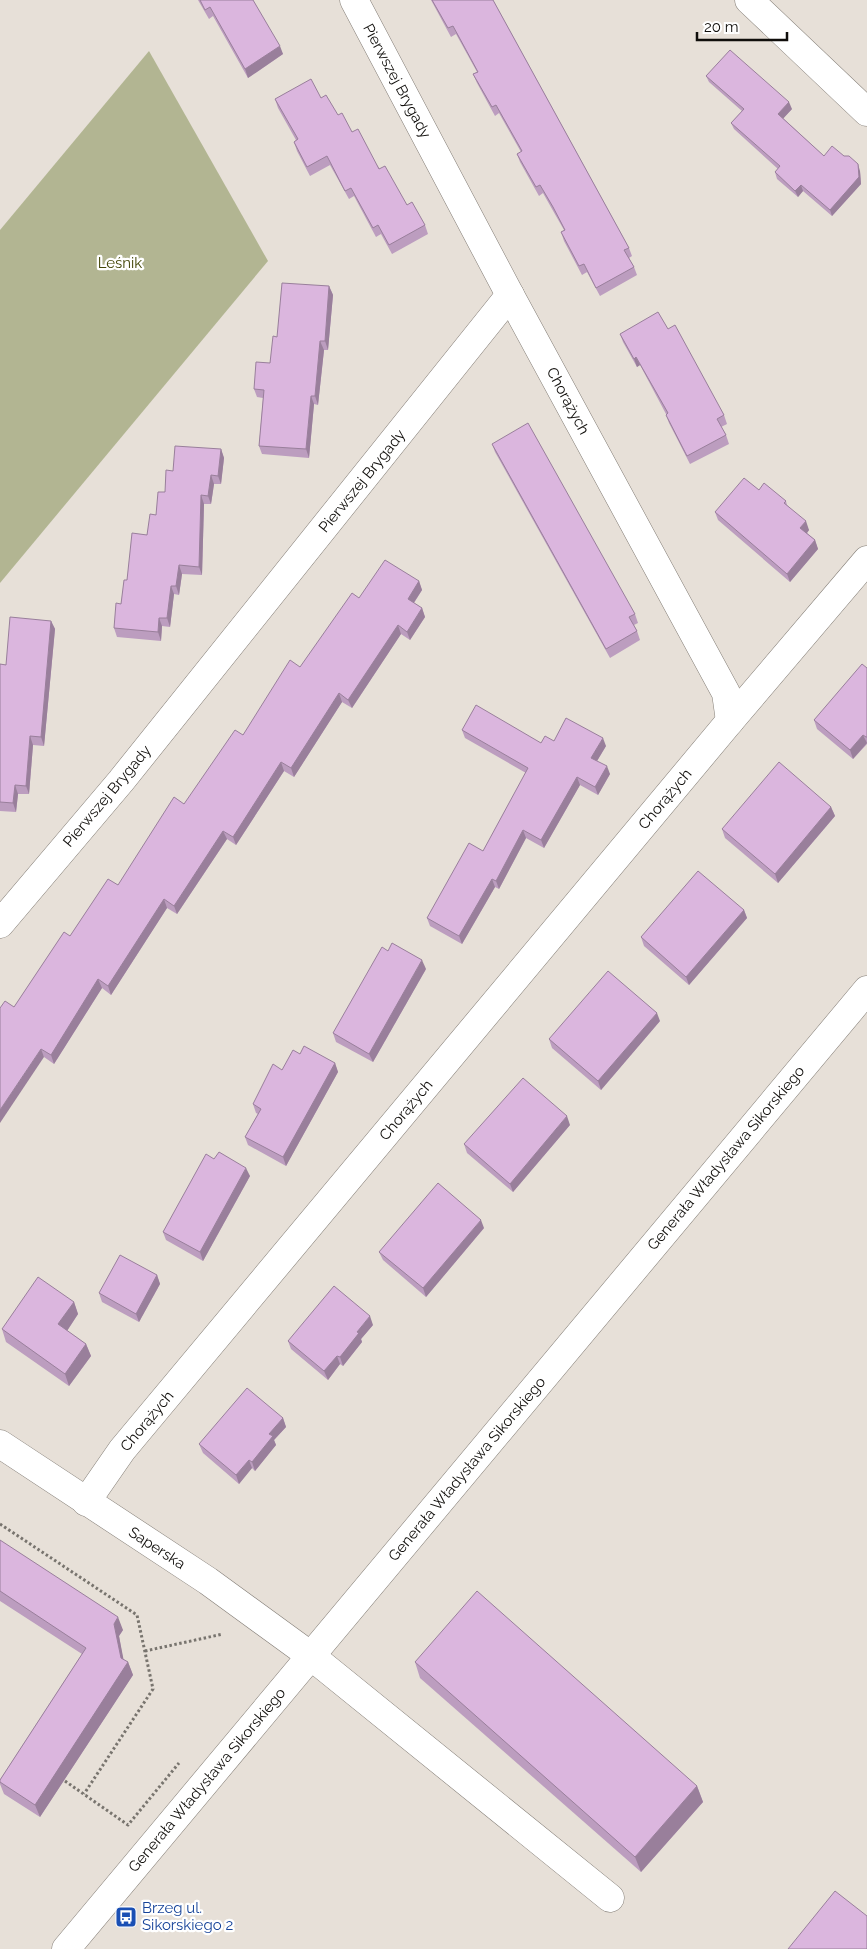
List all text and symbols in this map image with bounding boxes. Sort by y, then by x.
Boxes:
scale bar [697,10,787,42]
text: 20 m [704,18,739,36]
street label: Pierwszej Brygady [359,21,435,141]
park label: Leśnik [98,254,142,272]
street label: Chorążych [543,364,593,438]
street label: Pierwszej Brygady [315,426,409,536]
street label: Pierwszej Brygady [59,742,155,850]
street label: Chorążych [634,765,696,833]
street label: Generała Władysława Sikorskiego [644,1062,808,1254]
street label: Chorążych [375,1076,437,1144]
street label: Generała Władysława Sikorskiego [385,1373,549,1565]
street label: Chorążych [116,1387,178,1455]
street label: Saperska [125,1523,189,1573]
street label: Generała Władysława Sikorskiego [125,1684,289,1876]
place label: Brzeg ul. Sikorskiego 2 [142,1899,233,1934]
bus stop icon: Brzeg ul. Sikorskiego 2 [114,1905,138,1929]

